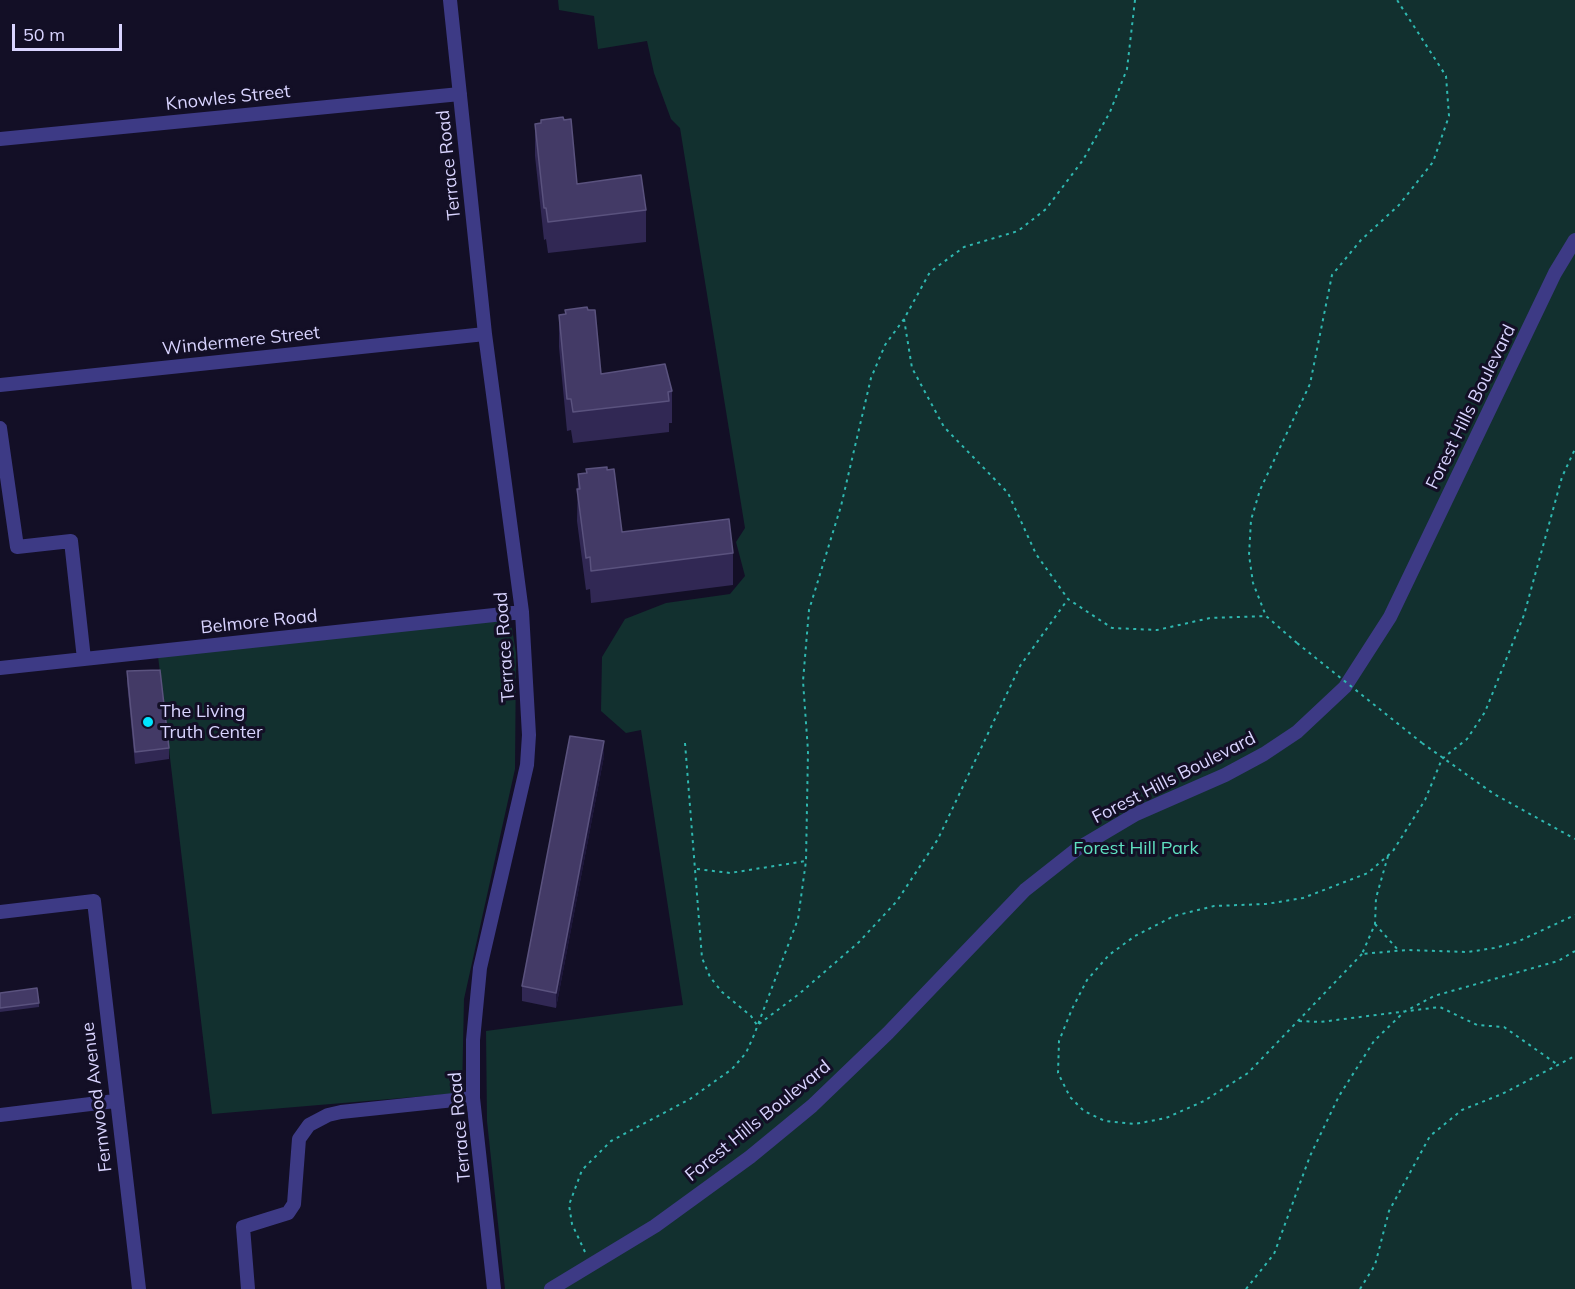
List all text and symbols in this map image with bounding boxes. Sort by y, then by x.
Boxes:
scale bar [15,12,124,50]
text: 50 m [23,23,65,46]
street label: Knowles Street [165,81,291,115]
street label: Terrace Road [432,109,466,221]
street label: Forest Hills Boulevard [1422,321,1520,493]
street label: Windermere Street [161,322,321,360]
street label: Terrace Road [490,591,520,703]
street label: Belmore Road [199,605,319,639]
place label: The Living Truth Center [160,701,263,744]
marker: The Living Truth Center [141,715,155,729]
street label: Forest Hills Boulevard [1089,727,1259,829]
park label: Forest Hill Park [1073,838,1199,860]
street label: Fernwood Avenue [77,1021,117,1173]
street label: Forest Hills Boulevard [681,1056,835,1186]
street label: Terrace Road [444,1071,476,1183]

